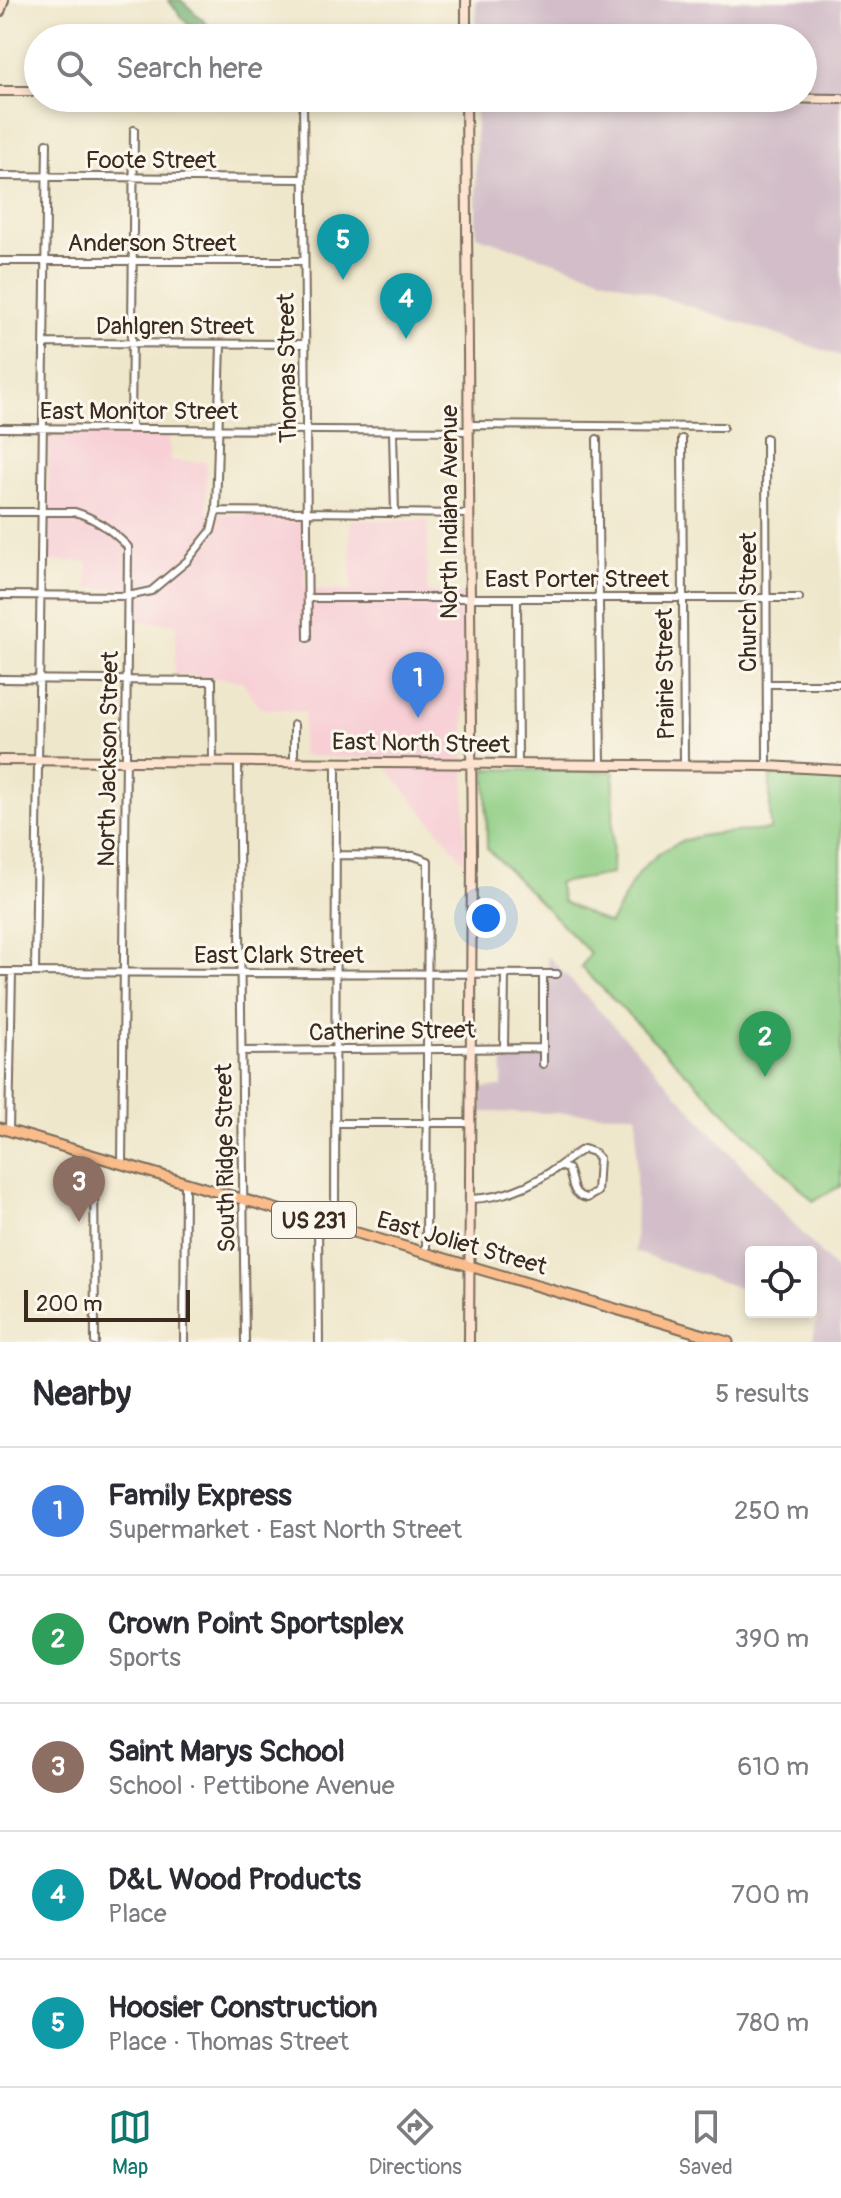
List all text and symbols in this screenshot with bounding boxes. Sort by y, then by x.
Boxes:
search box [24,24,817,112]
icon: search [52,46,96,90]
text: Search here [116,50,263,87]
street label: Foote Street [86,146,217,175]
pin: 5 [317,214,369,280]
street label: Anderson Street [68,229,237,258]
pin: 4 [380,273,432,339]
street label: Thomas Street [272,292,303,443]
street label: Dahlgren Street [96,312,255,341]
street label: East Monitor Street [40,397,239,426]
street label: North Indiana Avenue [435,405,464,619]
street label: Church Street [734,531,763,672]
street label: East Porter Street [485,565,669,594]
street label: Prairie Street [650,608,681,740]
street label: North Jackson Street [92,650,125,867]
pin: 1 [392,652,444,718]
street label: East North Street [332,727,511,760]
your location [466,898,506,938]
street label: East Clark Street [194,941,364,970]
pin: 2 [739,1011,791,1077]
street label: Catherine Street [309,1016,476,1047]
street label: South Ridge Street [209,1063,242,1253]
pin: 3 [53,1156,105,1222]
road number: US 231 [272,1202,356,1238]
street label: East Joliet Street [374,1205,550,1282]
map controls [745,1246,817,1318]
button: locate [745,1246,817,1318]
scale bar [24,1286,190,1322]
text: 200 m [36,1290,103,1318]
text: Nearby [32,1373,131,1416]
text: 5 results [715,1378,809,1410]
text: Family Express [108,1477,292,1514]
text: 1 [53,1495,63,1527]
text: 250 m [734,1495,809,1527]
text: Supermarket · East North Street [108,1514,462,1546]
text: Crown Point Sportsplex [108,1605,404,1642]
text: 2 [51,1623,65,1655]
text: 390 m [735,1623,809,1655]
text: Sports [108,1642,181,1674]
text: Saint Marys School [108,1733,345,1770]
text: 3 [51,1751,65,1783]
text: 610 m [737,1751,809,1783]
text: School · Pettibone Avenue [108,1770,395,1802]
text: D&L Wood Products [108,1861,361,1898]
text: 4 [50,1879,66,1911]
text: 700 m [731,1879,809,1911]
text: Place [108,1898,167,1930]
text: Hoosier Construction [108,1989,377,2026]
text: 5 [51,2007,65,2039]
text: 780 m [736,2007,809,2039]
text: Place · Thomas Street [108,2026,349,2058]
tab: Map [108,2105,152,2181]
tab: Directions [369,2105,462,2181]
tab: Saved [678,2105,733,2181]

